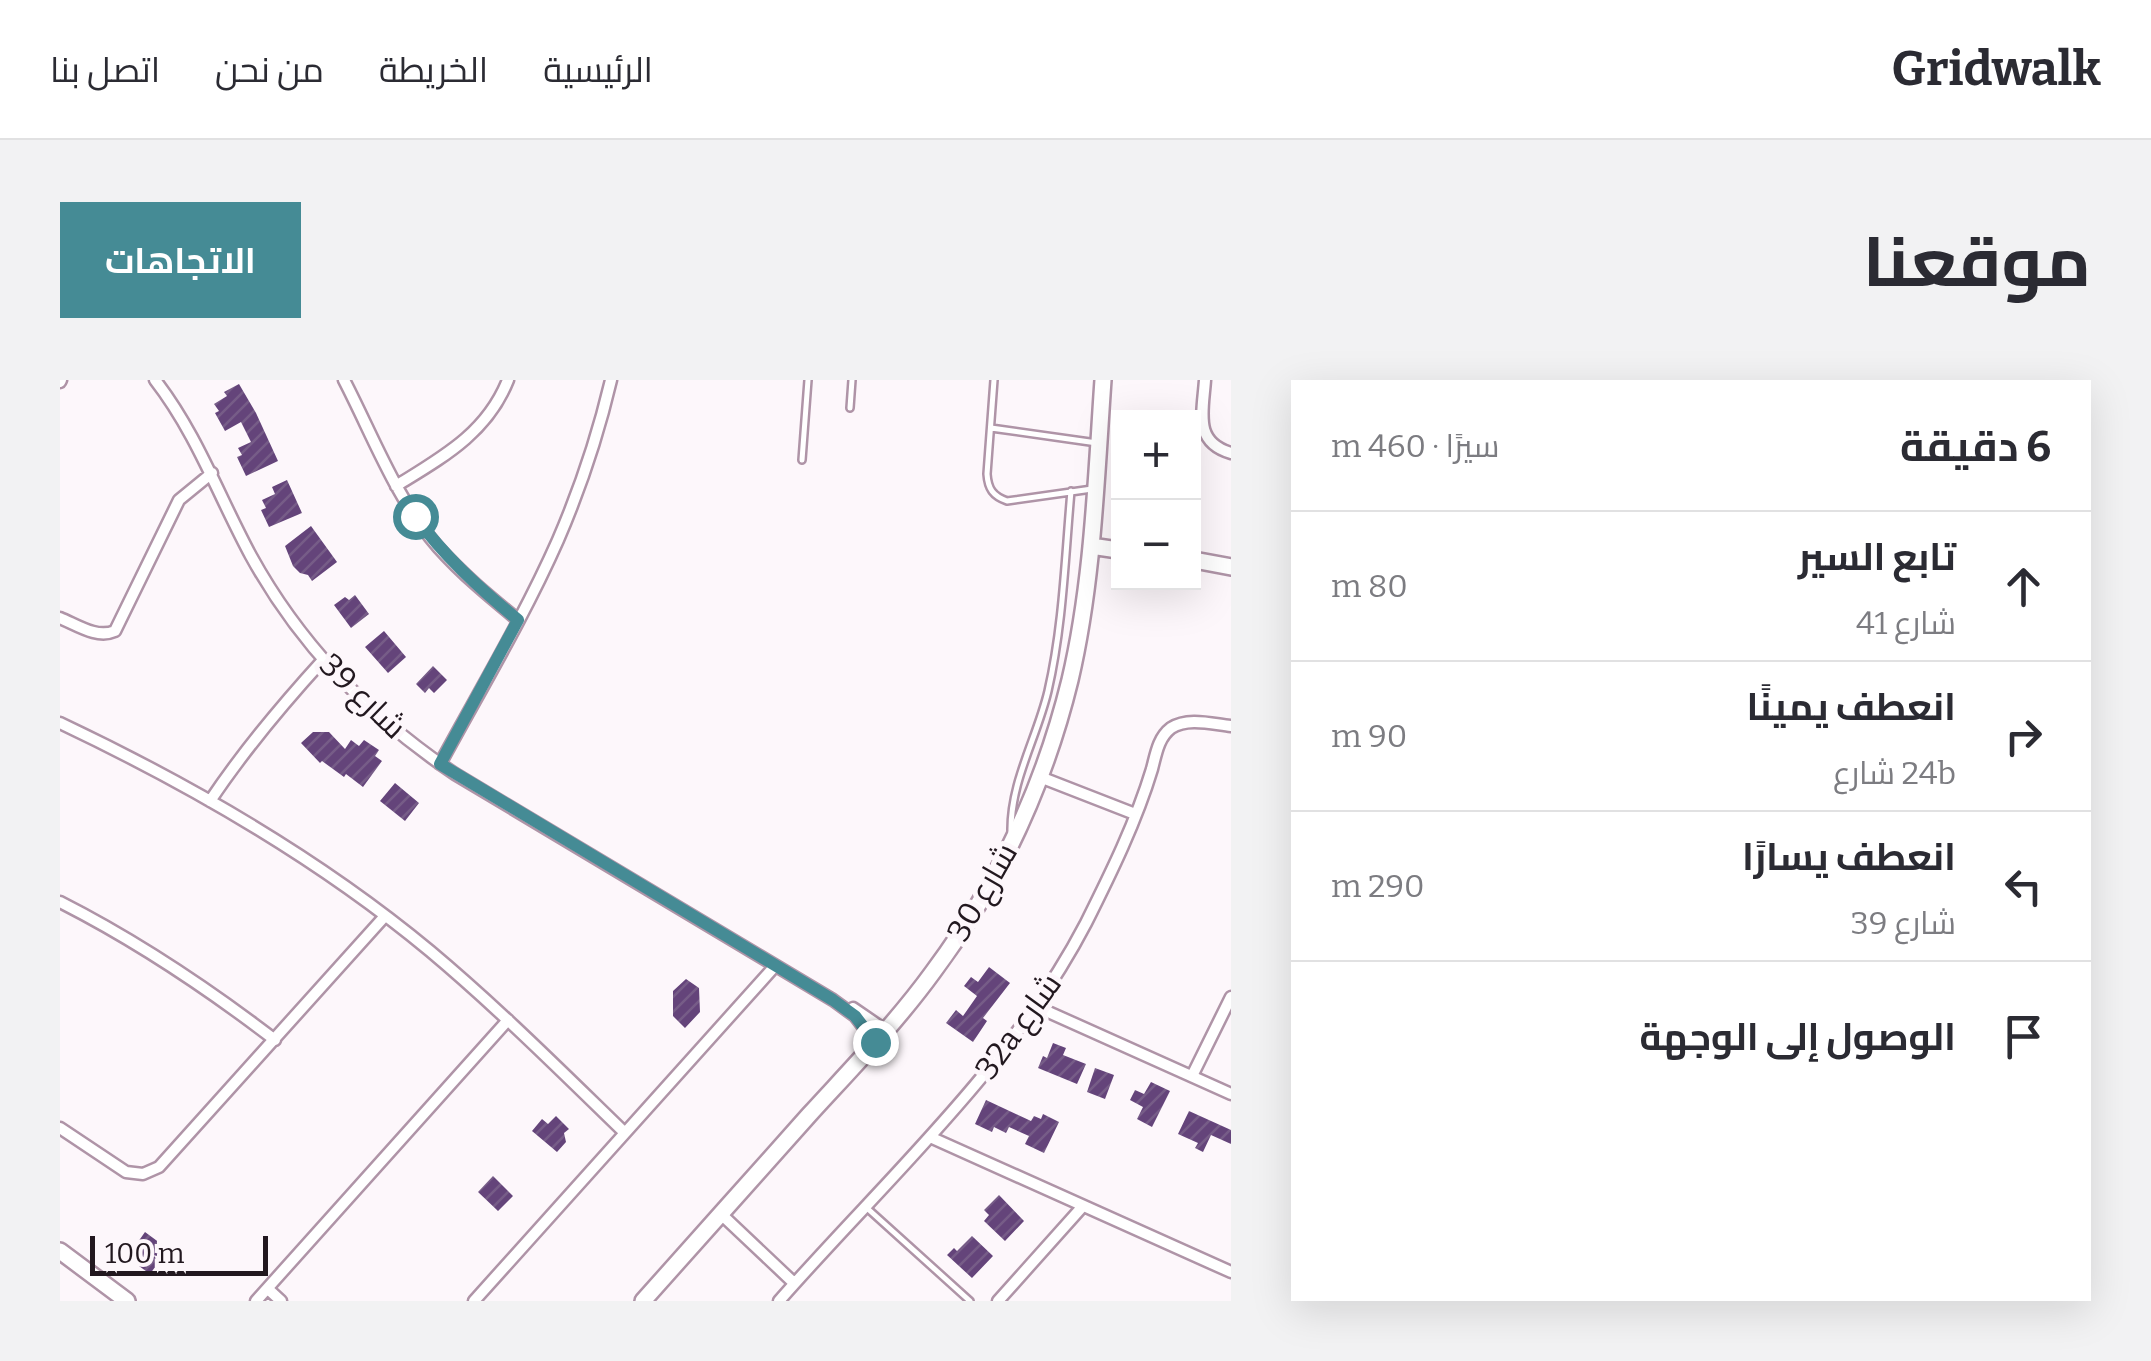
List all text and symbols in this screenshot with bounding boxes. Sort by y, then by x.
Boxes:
text: Gridwalk [1892,40,2101,98]
text: اتصل بنا [50,49,160,91]
text: من نحن [215,49,324,91]
text: الخريطة [379,49,488,91]
text: الرئيسية [543,49,653,91]
button: الاتجاهات [60,202,301,318]
text: موقعنا [1863,221,2091,305]
map controls [1111,410,1201,590]
button: + [1111,410,1201,500]
text: 6 دقيقة [1900,422,2051,472]
text: سيرًا · 460 m [1331,427,1500,465]
route start [393,494,439,540]
button: − [1111,500,1201,590]
text: تابع السير [1798,534,1956,580]
icon: ahead [1996,559,2051,614]
text: 80 m [1331,567,1408,605]
text: شارع 41 [1856,604,1956,642]
street label: شارع 39 [310,646,414,748]
text: انعطف يمينًا [1747,684,1956,730]
icon: right [1996,709,2051,764]
text: 90 m [1331,717,1407,755]
text: 24b شارع [1833,754,1956,792]
text: انعطف يسارًا [1742,834,1956,880]
street label: شارع 30 [939,836,1028,949]
icon: left [1996,859,2051,914]
text: 290 m [1331,867,1425,905]
text: شارع 39 [1851,904,1956,942]
street label: 32a شارع [967,966,1072,1088]
icon: arrive [1996,1009,2051,1064]
text: الوصول إلى الوجهة [1640,1014,1956,1060]
route end [853,1020,899,1066]
scale bar [90,1231,268,1276]
text: 100 m [105,1237,185,1270]

